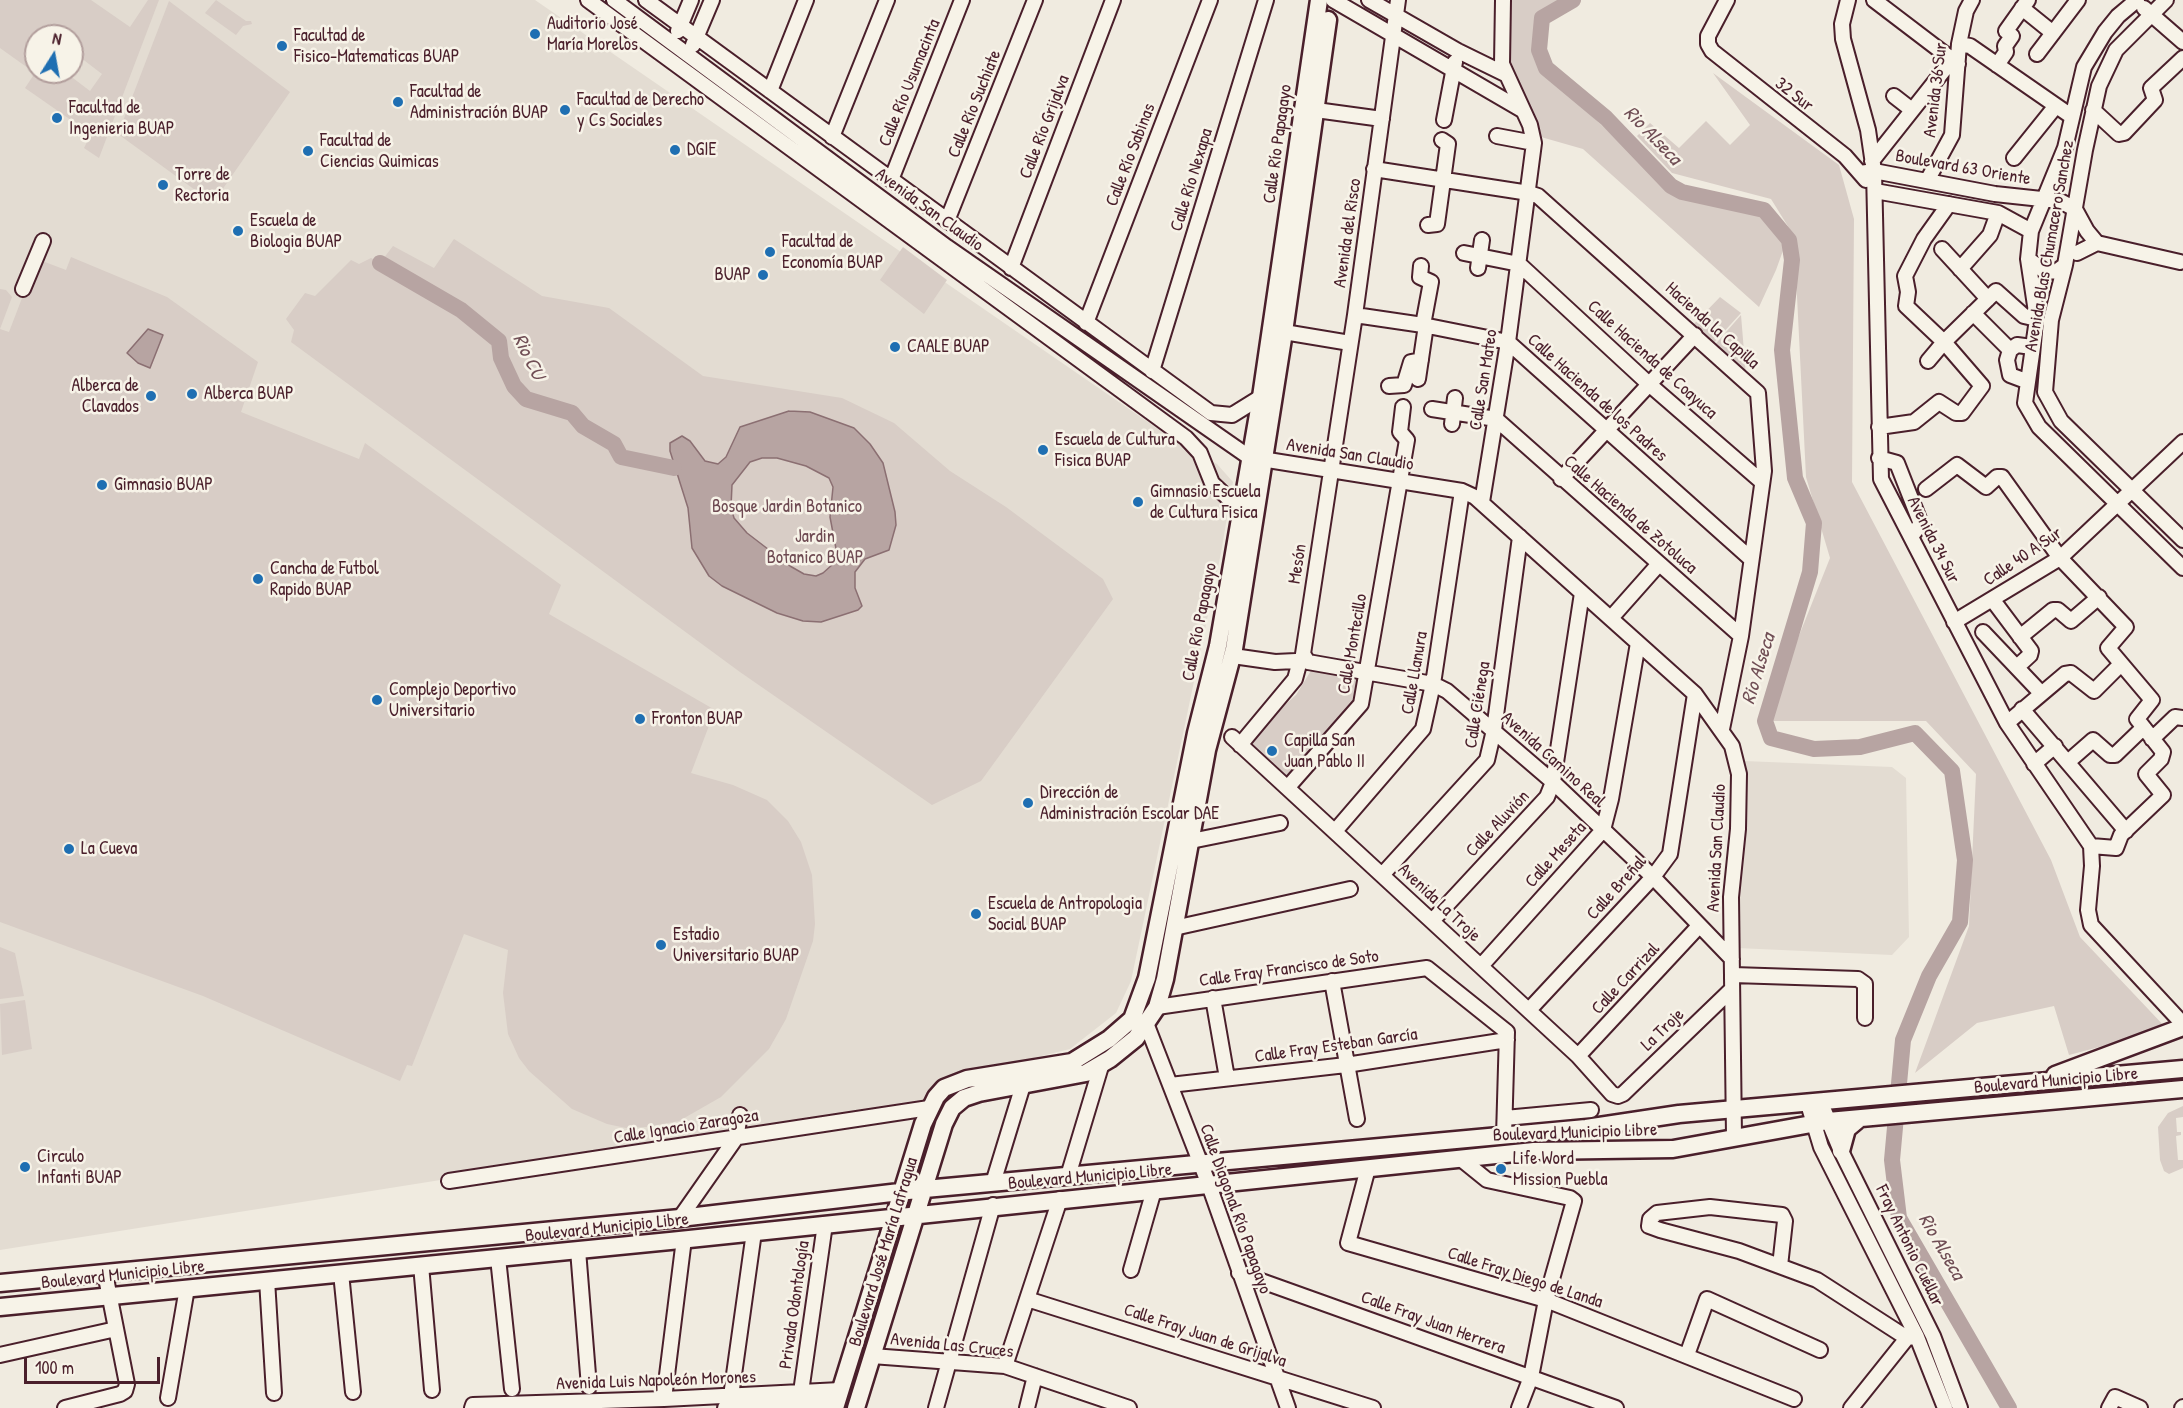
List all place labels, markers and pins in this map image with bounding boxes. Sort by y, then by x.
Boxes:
place label: Auditorio José María Morelos [547,13,638,56]
place label: Facultad de Fisico-Matematicas BUAP [294,25,459,68]
marker: Auditorio José María Morelos [528,27,542,41]
marker: Facultad de Fisico-Matematicas BUAP [275,39,289,53]
place label: Facultad de Administración BUAP [410,81,548,124]
place label: Facultad de Derecho y Cs Sociales [577,89,704,132]
marker: Facultad de Administración BUAP [391,95,405,109]
place label: Facultad de Ingenieria BUAP [69,97,174,140]
marker: Facultad de Derecho y Cs Sociales [558,103,572,117]
marker: Facultad de Ingenieria BUAP [50,111,64,125]
place label: Facultad de Ciencias Quimicas [320,130,439,172]
place label: DGIE [687,139,716,161]
marker: DGIE [668,143,682,157]
marker: Facultad de Ciencias Quimicas [301,144,315,158]
place label: Torre de Rectoria [175,164,230,207]
marker: Torre de Rectoria [156,178,170,192]
place label: Escuela de Biologia BUAP [250,210,342,252]
marker: Escuela de Biologia BUAP [231,224,245,238]
place label: Facultad de Economía BUAP [782,231,884,274]
marker: Facultad de Economía BUAP [763,245,777,259]
place label: BUAP [715,264,751,286]
marker: BUAP [756,268,770,282]
place label: CAALE BUAP [907,336,990,358]
marker: CAALE BUAP [888,340,902,354]
place label: Alberca de Clavados [72,375,139,418]
place label: Alberca BUAP [204,383,294,405]
marker: Alberca BUAP [185,387,199,401]
marker: Alberca de Clavados [144,389,158,403]
place label: Escuela de Cultura Fisica BUAP [1055,429,1175,472]
marker: Escuela de Cultura Fisica BUAP [1036,443,1050,457]
place label: Gimnasio BUAP [114,474,213,496]
marker: Gimnasio BUAP [95,478,109,492]
place label: Gimnasio Escuela de Cultura Fisica [1150,481,1261,524]
marker: Gimnasio Escuela de Cultura Fisica [1131,495,1145,509]
place label: Cancha de Futbol Rapido BUAP [270,558,379,600]
marker: Cancha de Futbol Rapido BUAP [251,572,265,586]
place label: Complejo Deportivo Universitario [389,679,516,722]
marker: Complejo Deportivo Universitario [370,693,384,707]
place label: Fronton BUAP [652,708,743,730]
marker: Fronton BUAP [633,712,647,726]
place label: Capilla San Juan Pablo II [1284,730,1365,772]
marker: Capilla San Juan Pablo II [1265,744,1279,758]
place label: Dirección de Administración Escolar DAE [1040,782,1219,824]
marker: Dirección de Administración Escolar DAE [1021,796,1035,810]
place label: La Cueva [81,838,137,860]
marker: La Cueva [62,842,76,856]
place label: Escuela de Antropologia Social BUAP [988,893,1142,936]
marker: Escuela de Antropologia Social BUAP [969,907,983,921]
place label: Estadio Universitario BUAP [673,924,799,966]
marker: Estadio Universitario BUAP [654,938,668,952]
place label: Circulo Infanti BUAP [37,1146,122,1188]
place label: Life Word Mission Puebla [1513,1148,1607,1190]
marker: Circulo Infanti BUAP [18,1160,32,1174]
marker: Life Word Mission Puebla [1494,1162,1508,1176]

